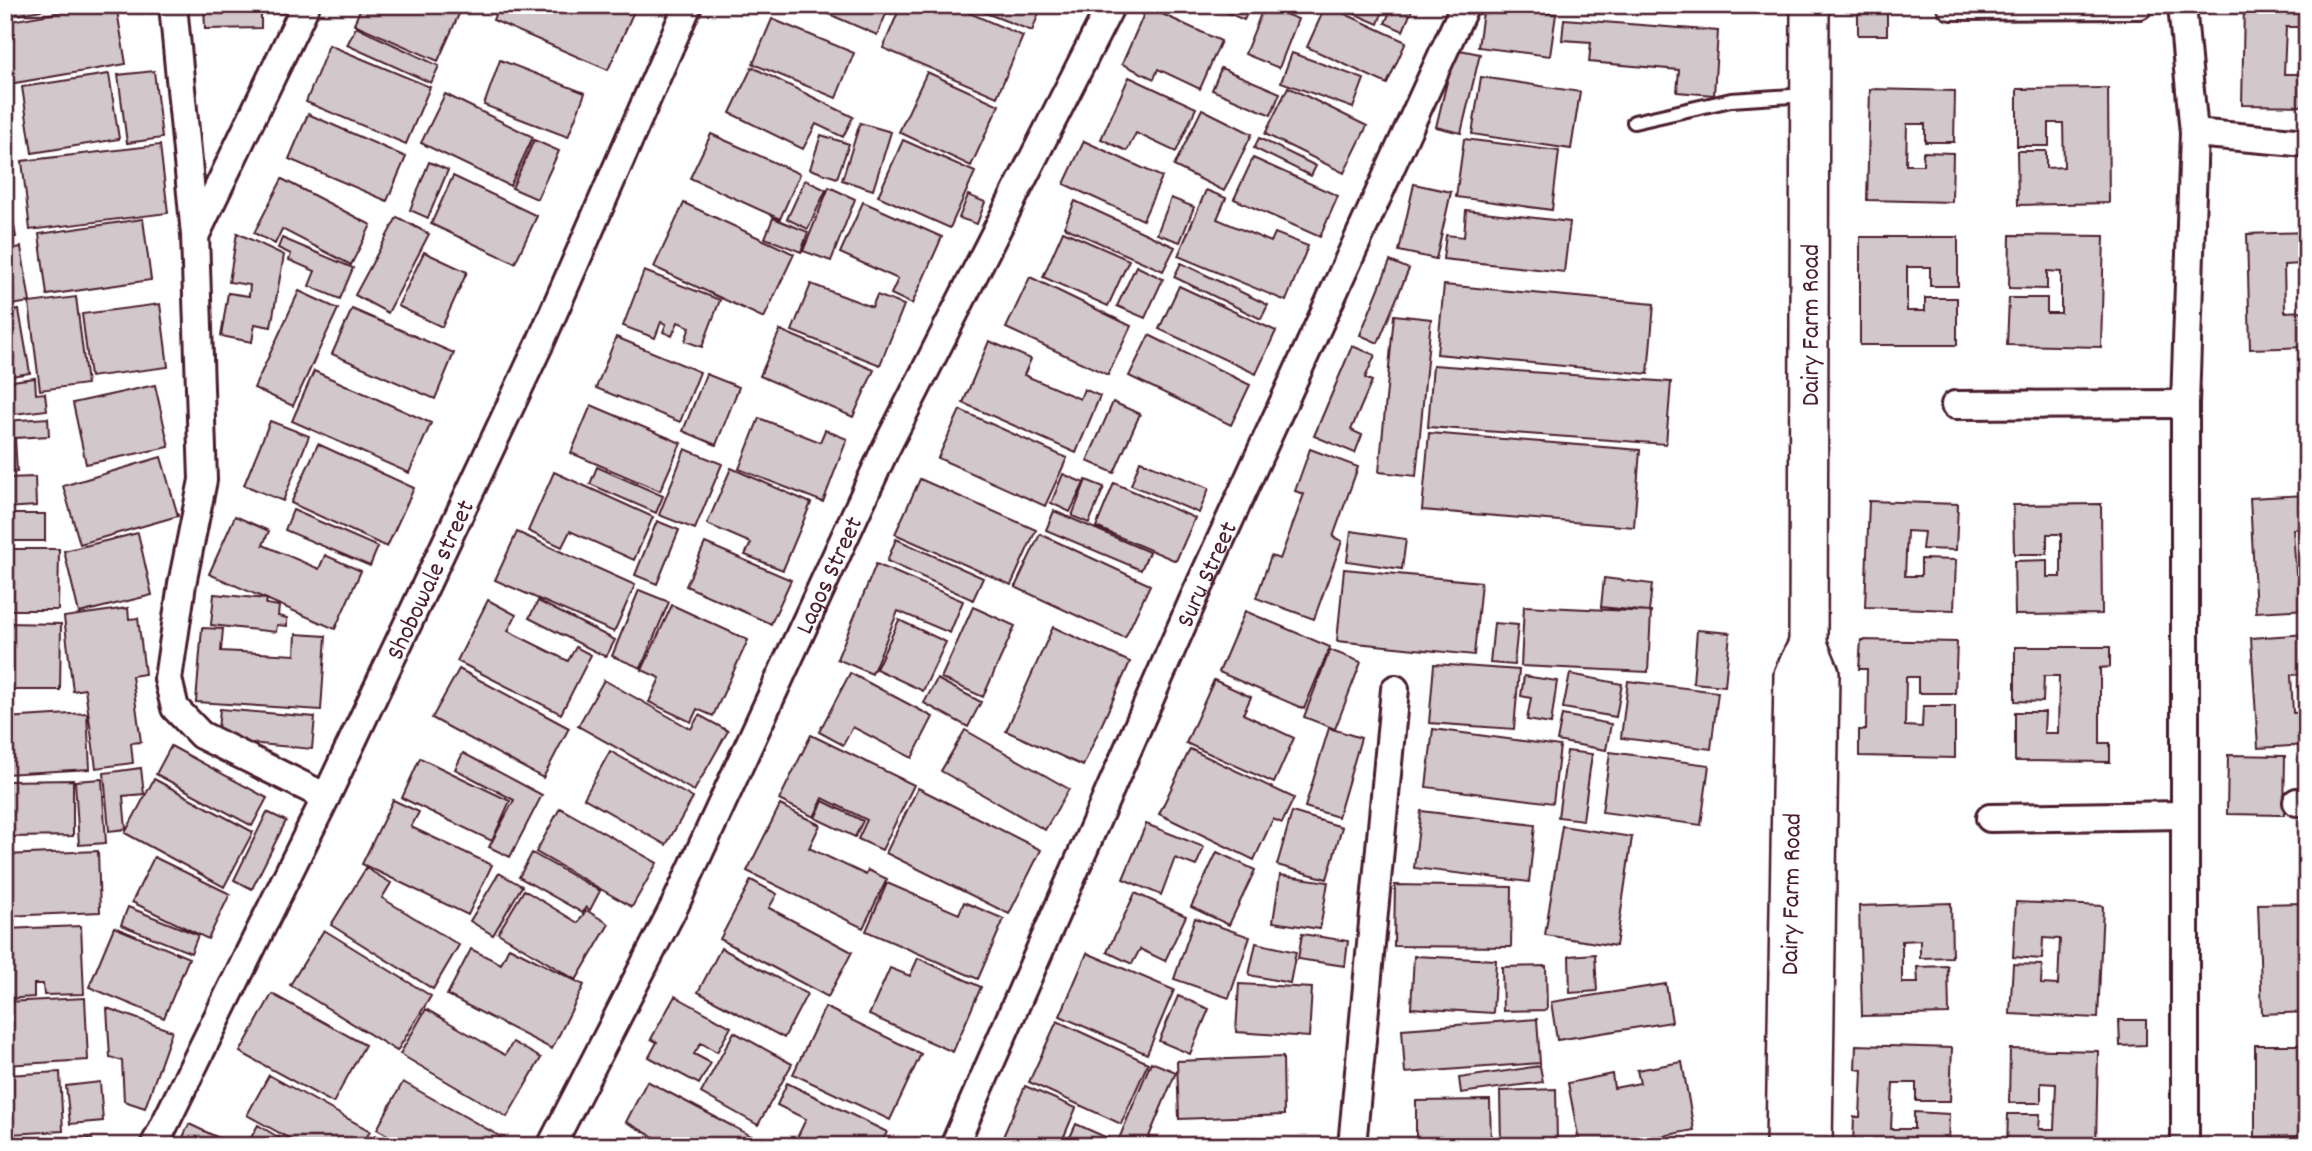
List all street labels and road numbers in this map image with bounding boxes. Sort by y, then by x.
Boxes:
street label: Dairy Farm Road [1794,244,1831,406]
street label: Shobowale street [378,494,486,667]
street label: Lagos Street [787,511,874,641]
street label: Suru Street [1168,516,1249,634]
street label: Dairy Farm Road [1773,813,1813,976]

